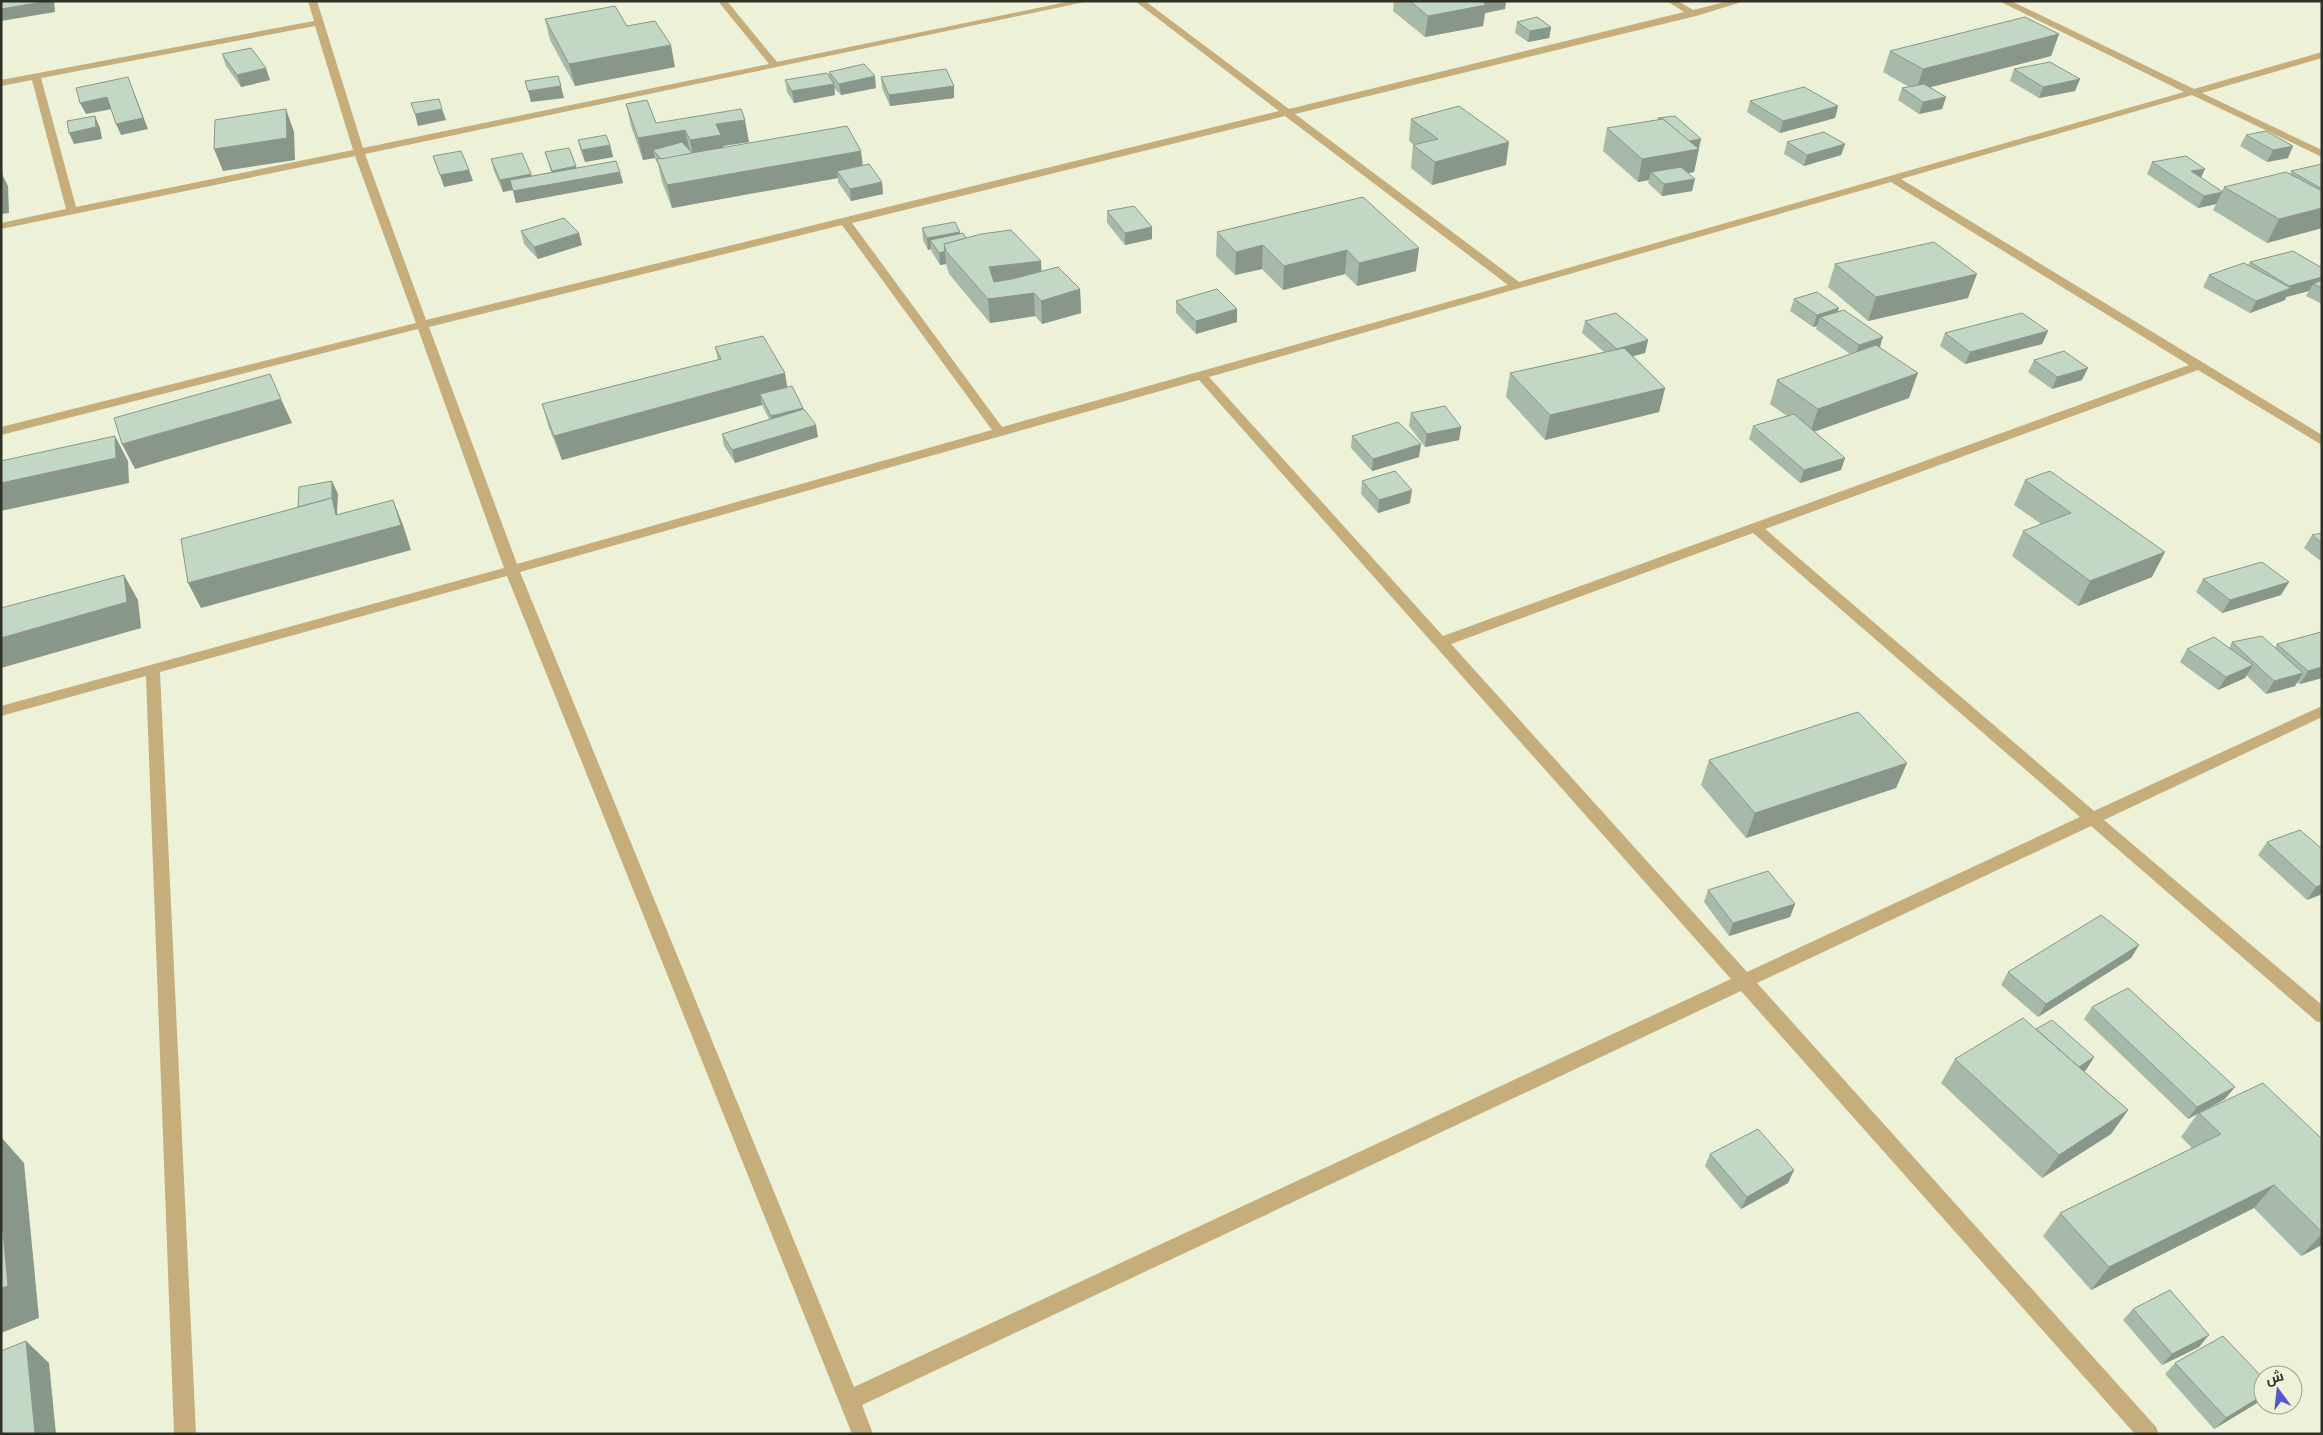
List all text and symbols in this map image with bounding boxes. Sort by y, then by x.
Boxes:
north arrow [2253,1365,2303,1415]
text: ش [2264,1366,2286,1388]

